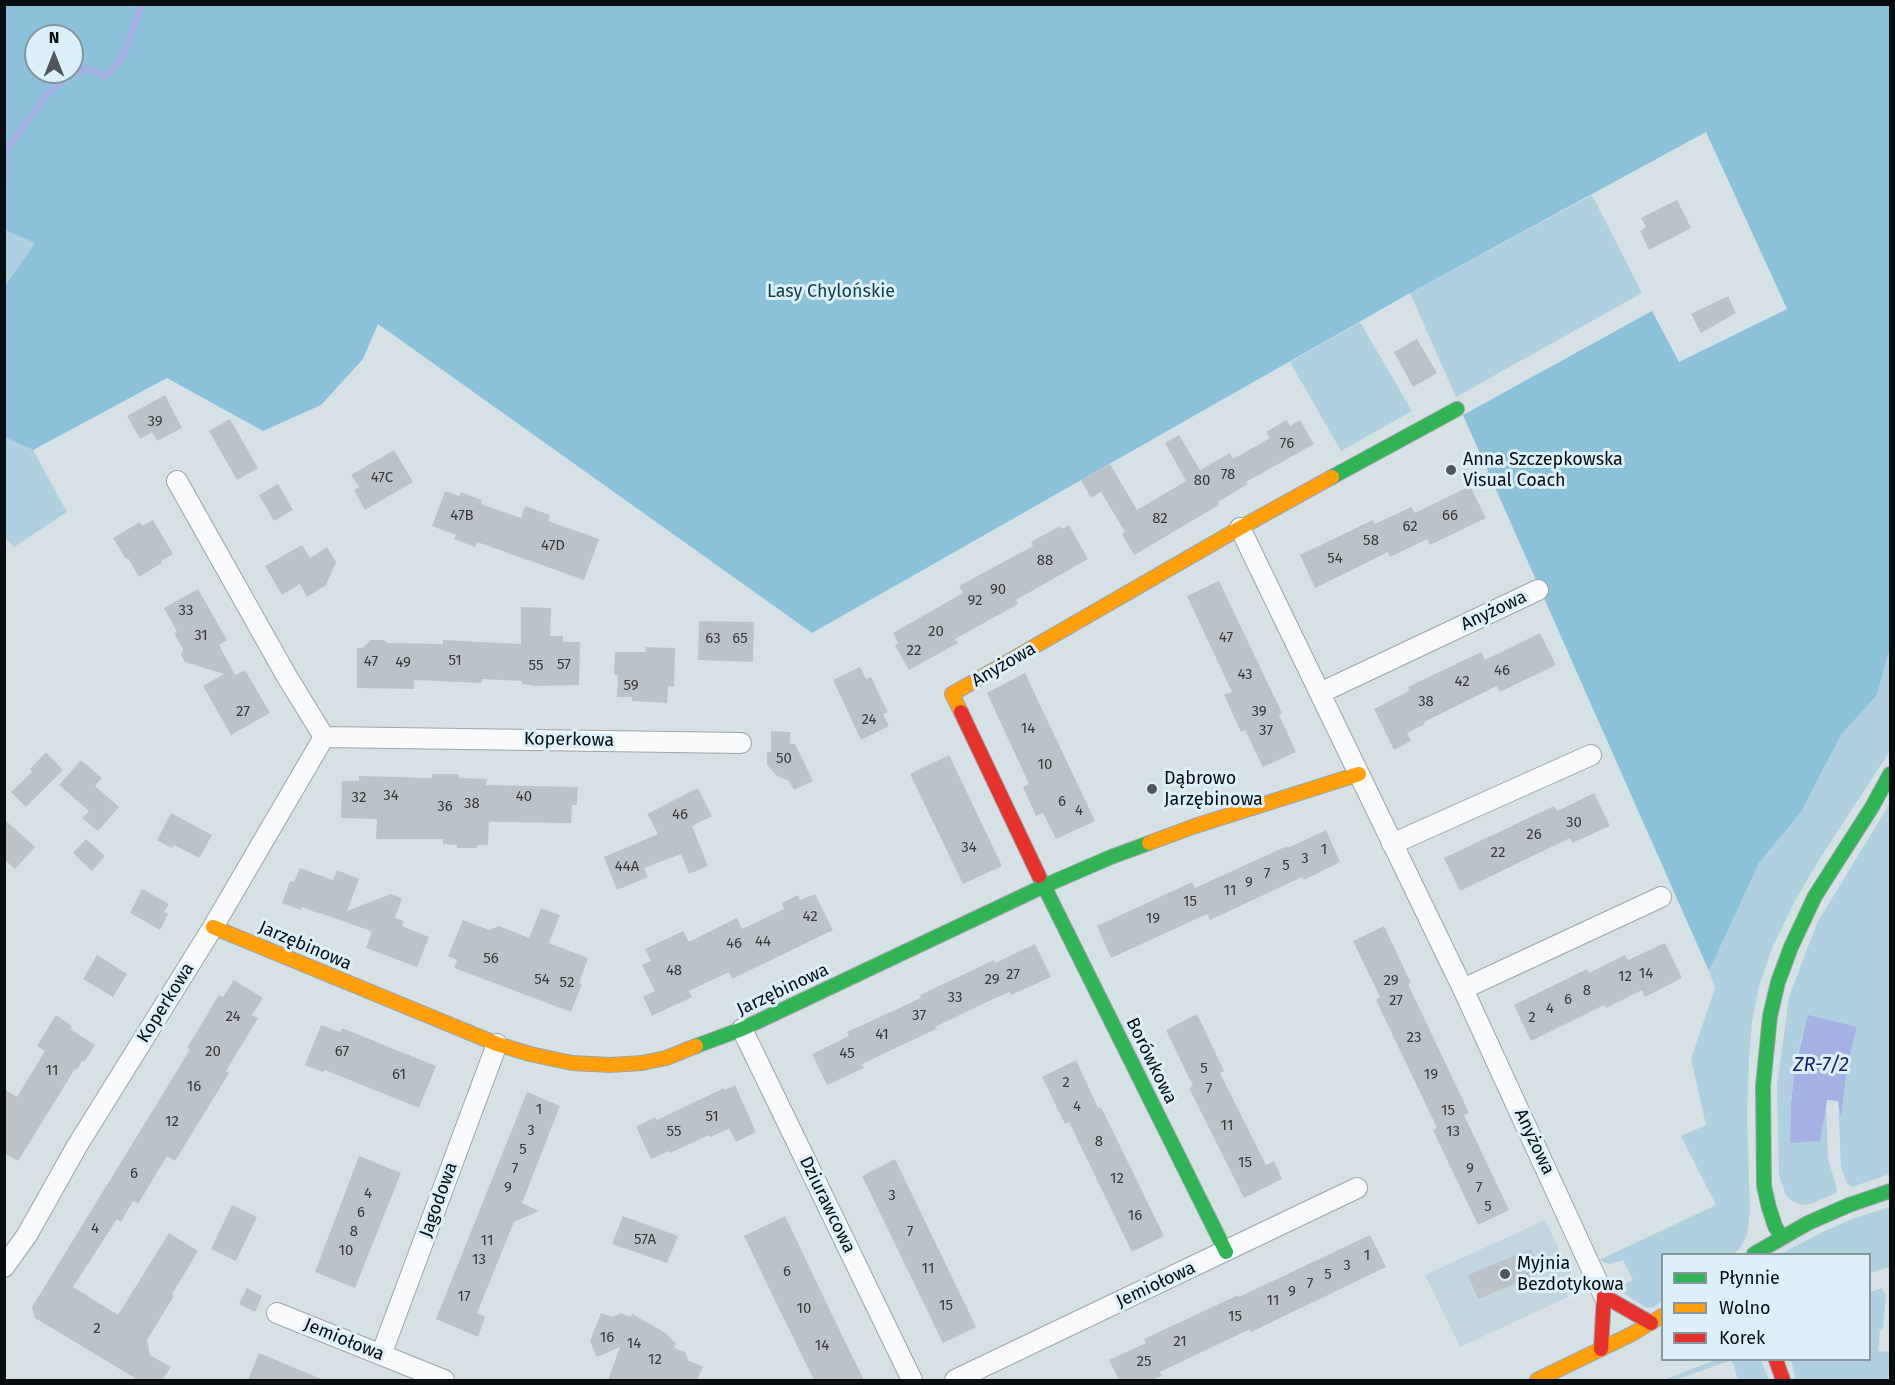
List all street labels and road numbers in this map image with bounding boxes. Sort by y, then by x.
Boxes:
street label: Anyżowa [1458,586,1530,636]
street label: Anyżowa [968,638,1040,692]
street label: Koperkowa [524,728,614,752]
street label: Jarzębinowa [255,917,355,975]
street label: Koperkowa [133,959,199,1047]
street label: Jarzębinowa [734,959,832,1021]
street label: Borówkowa [1121,1014,1181,1108]
street label: Anyżowa [1509,1106,1559,1178]
street label: Dziurawcowa [794,1153,860,1257]
street label: Jagodowa [415,1159,463,1241]
street label: Jemiołowa [1113,1257,1199,1313]
street label: Jemiołowa [301,1314,387,1366]

